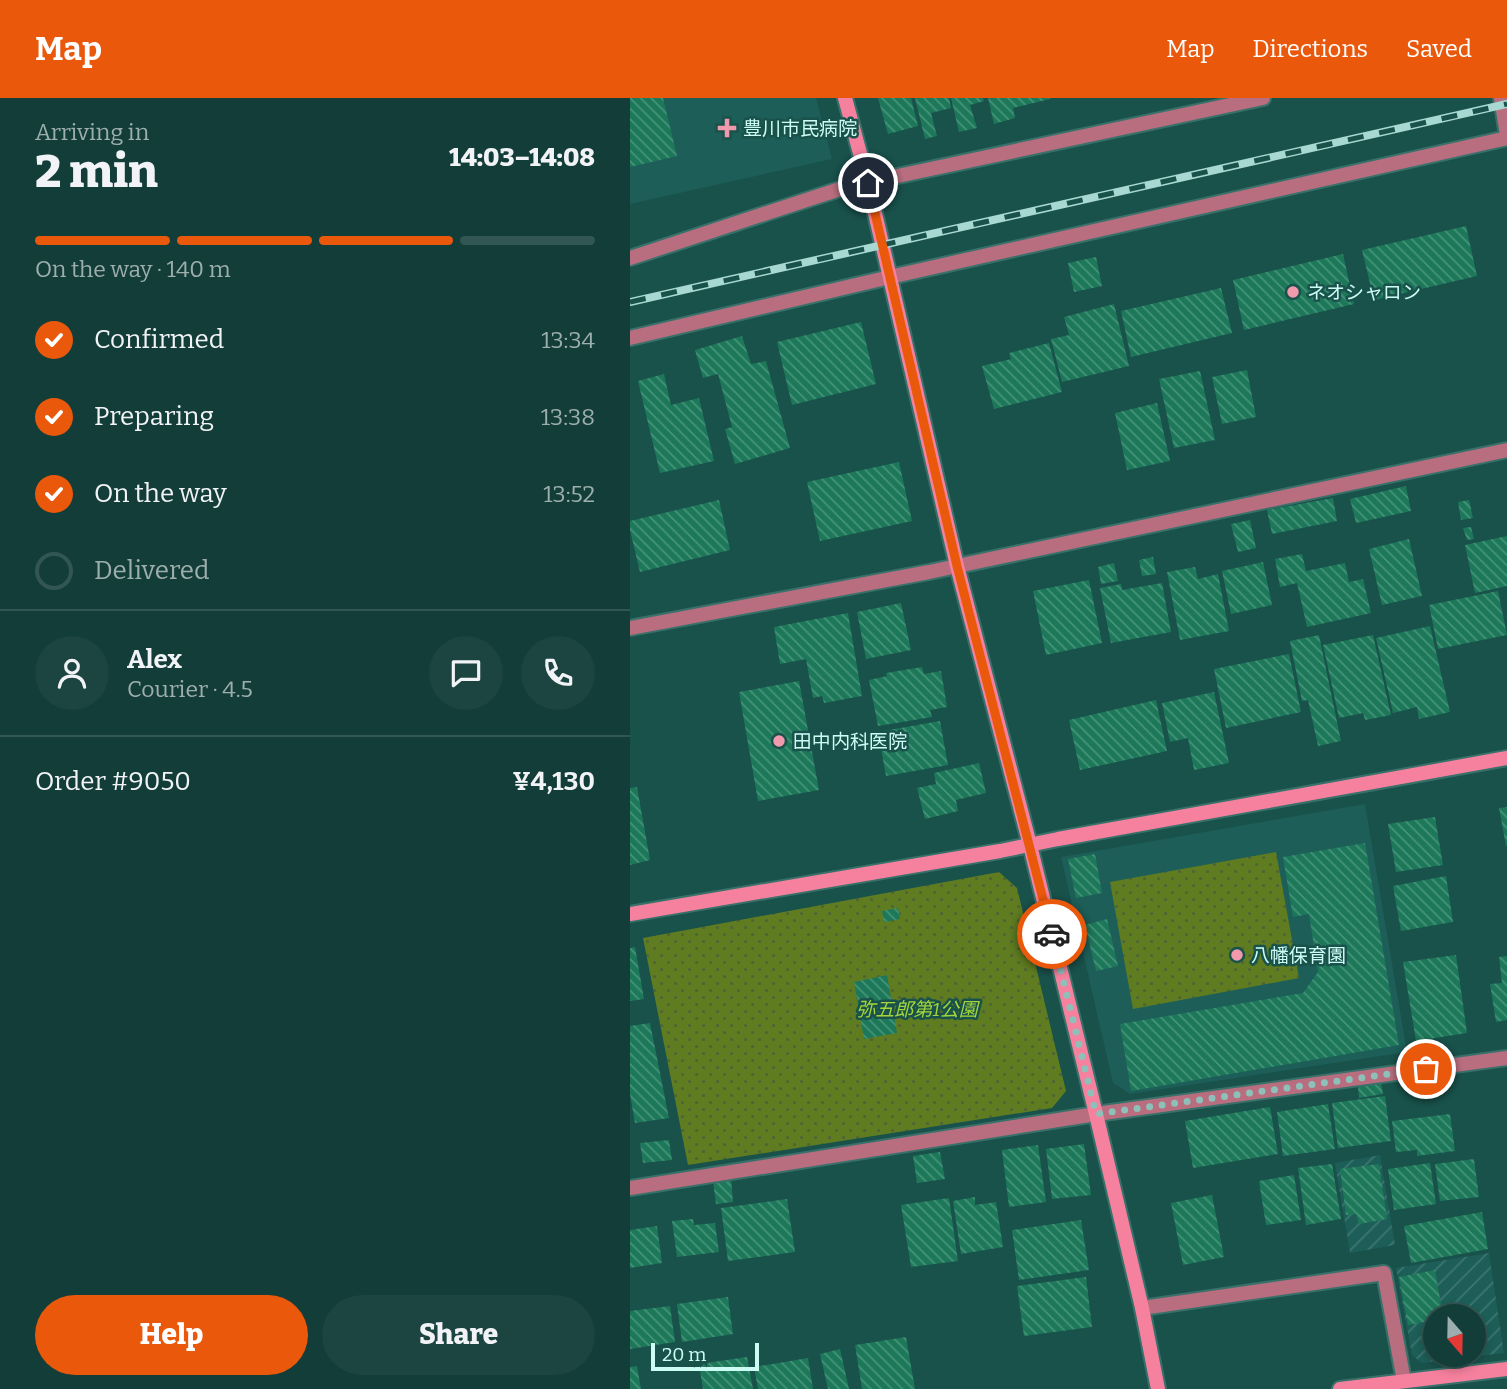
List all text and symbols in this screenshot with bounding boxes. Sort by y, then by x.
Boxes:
text: Map [35,29,102,69]
text: Map [1166,35,1215,63]
text: Directions [1253,35,1368,63]
text: Saved [1406,35,1472,63]
place label: 豊川市民病院 [743,117,857,140]
text: Arriving in [35,118,149,146]
marker: 豊川市民病院 [717,118,737,138]
text: 14:03–14:08 [449,142,595,173]
text: 2 min [35,144,158,199]
pin [838,153,898,213]
icon: home [849,164,887,202]
text: On the way · 140 m [35,255,231,283]
place label: ネオシャロン [1307,281,1421,304]
marker: ネオシャロン [1285,284,1301,300]
icon: check [35,321,73,359]
text: Confirmed [94,324,224,355]
text: 13:34 [541,326,595,354]
icon: check [35,398,73,436]
text: Preparing [94,401,214,432]
text: 13:38 [541,403,595,431]
icon: check [35,475,73,513]
text: On the way [94,478,227,509]
text: 13:52 [543,480,595,508]
text: Delivered [94,555,209,586]
button: person [35,636,109,710]
button: chat [429,636,503,710]
button: phone [521,636,595,710]
text: Alex [127,644,182,675]
text: Courier · 4.5 [127,675,253,703]
place label: 田中内科医院 [793,730,907,753]
marker: 田中内科医院 [771,733,787,749]
text: Order #9050 [35,766,191,797]
text: ¥4,130 [513,766,595,797]
courier [1017,899,1087,969]
icon: car [1033,915,1071,953]
place label: 八幡保育園 [1251,944,1346,967]
marker: 八幡保育園 [1229,947,1245,963]
park label: 弥五郎第1公園 [856,998,981,1021]
pin [1396,1039,1456,1099]
icon: bag [1407,1050,1445,1088]
button: Help [35,1295,308,1375]
button: Share [322,1295,595,1375]
north arrow [1423,1304,1486,1367]
map controls [1423,1304,1486,1367]
scale bar [651,1340,760,1372]
text: 20 m [662,1343,706,1366]

